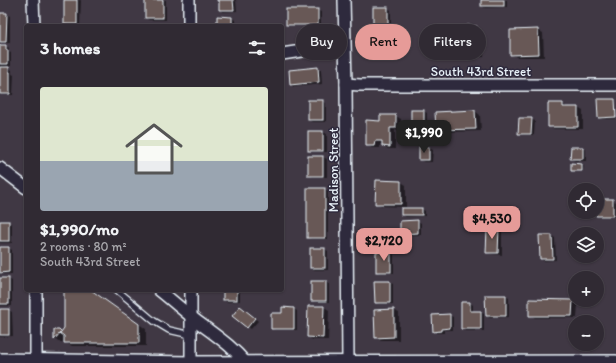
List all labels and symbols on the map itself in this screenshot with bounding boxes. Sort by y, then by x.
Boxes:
street label: South 43rd Street [431,64,531,79]
pin: $1,990 [391,120,457,154]
street label: Madison Street [326,128,341,212]
pin: $4,530 [459,206,525,240]
pin: $2,720 [351,228,417,262]

